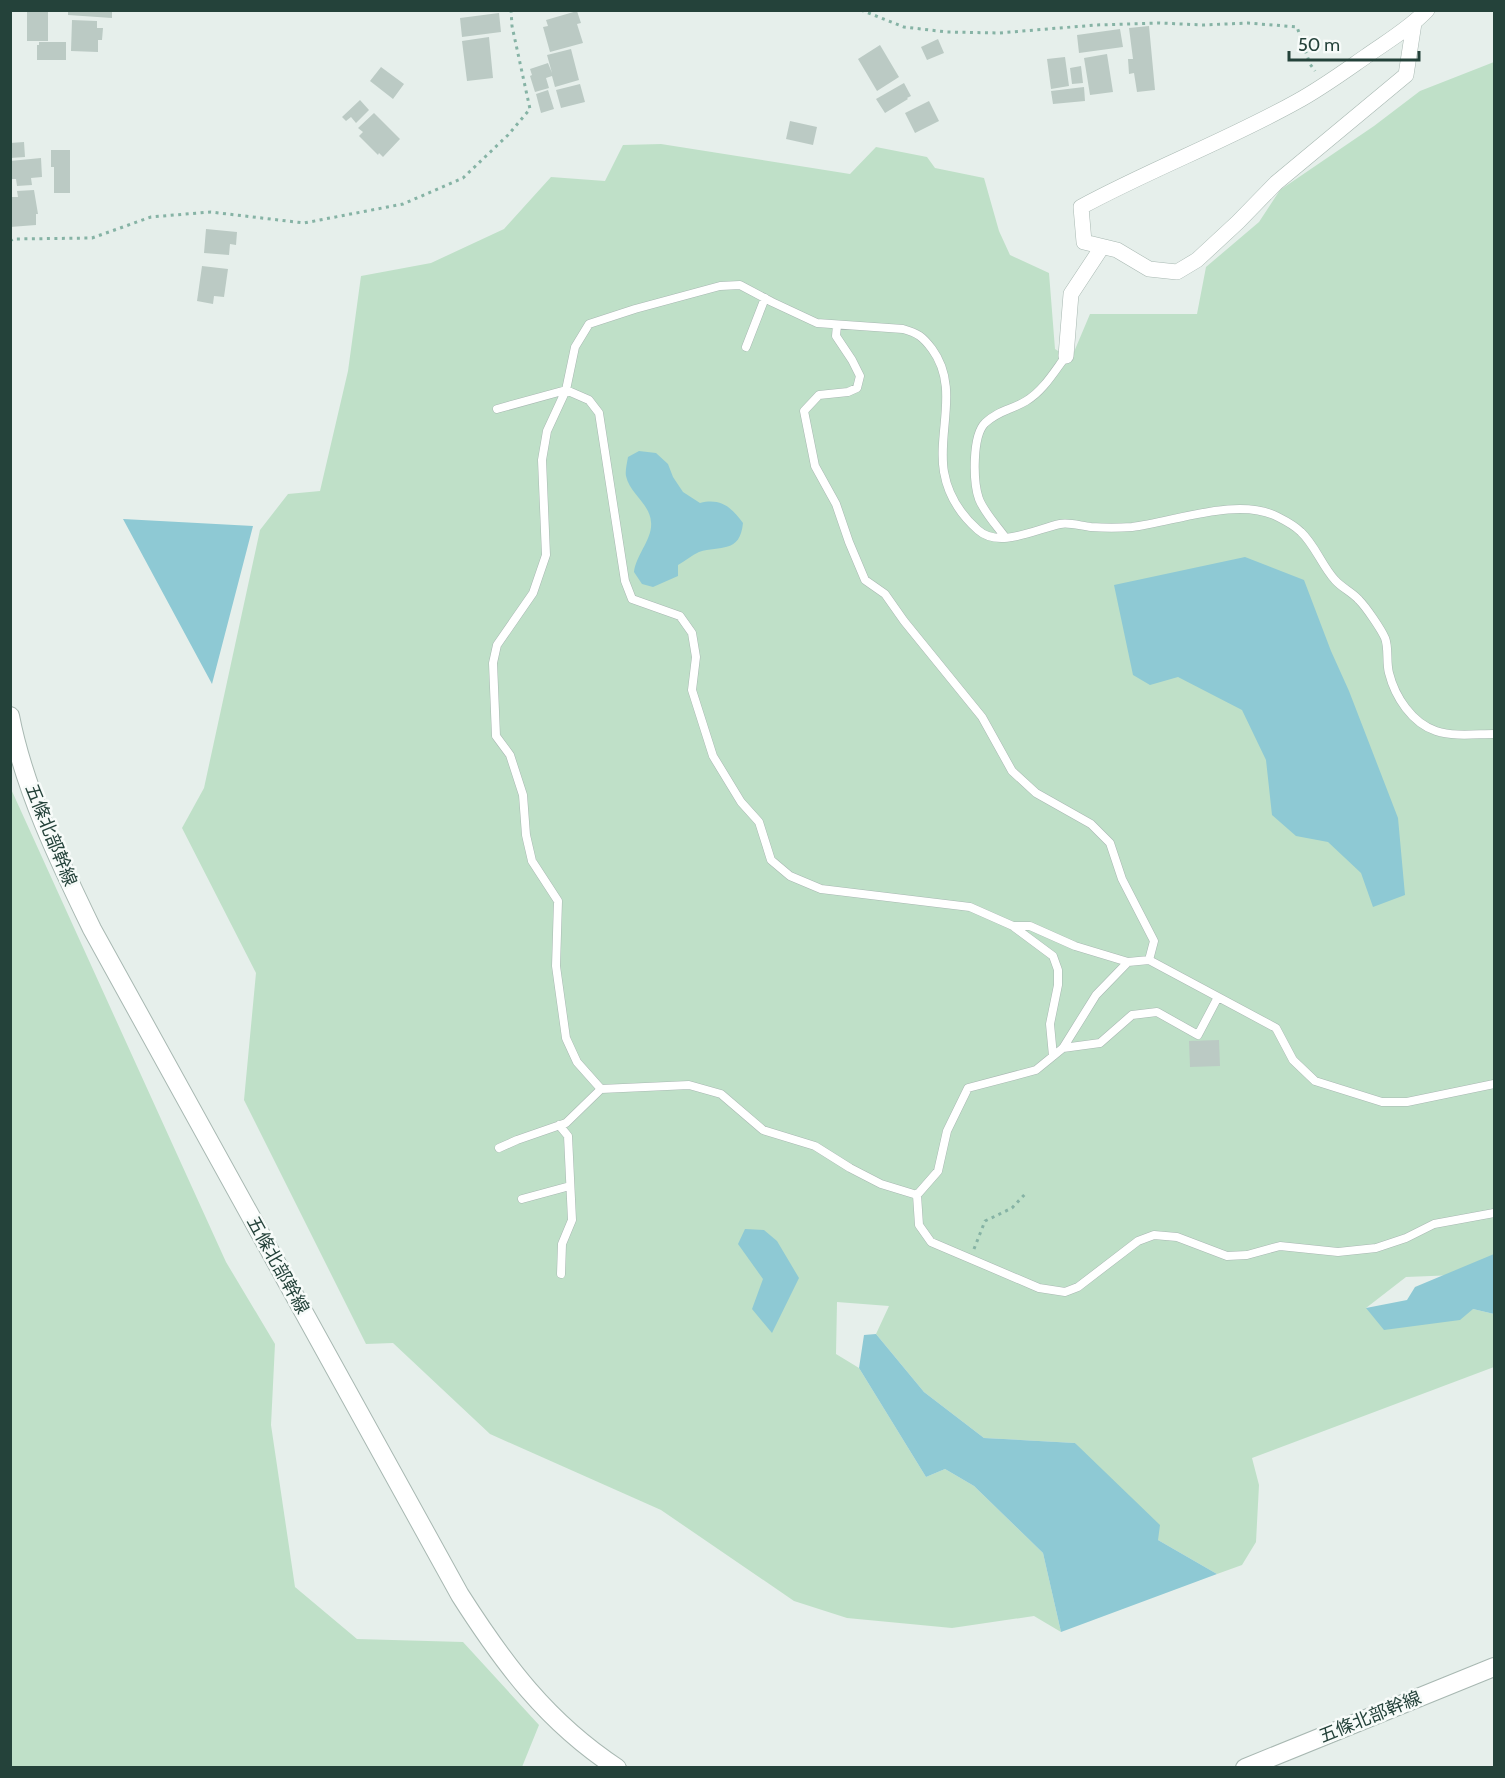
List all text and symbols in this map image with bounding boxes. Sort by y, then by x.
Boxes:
scale bar [1289,24,1420,62]
text: 50 m [1298,34,1340,56]
street label: 五條北部幹線 [21,781,81,889]
street label: 五條北部幹線 [242,1212,314,1318]
street label: 五條北部幹線 [1316,1687,1424,1747]

